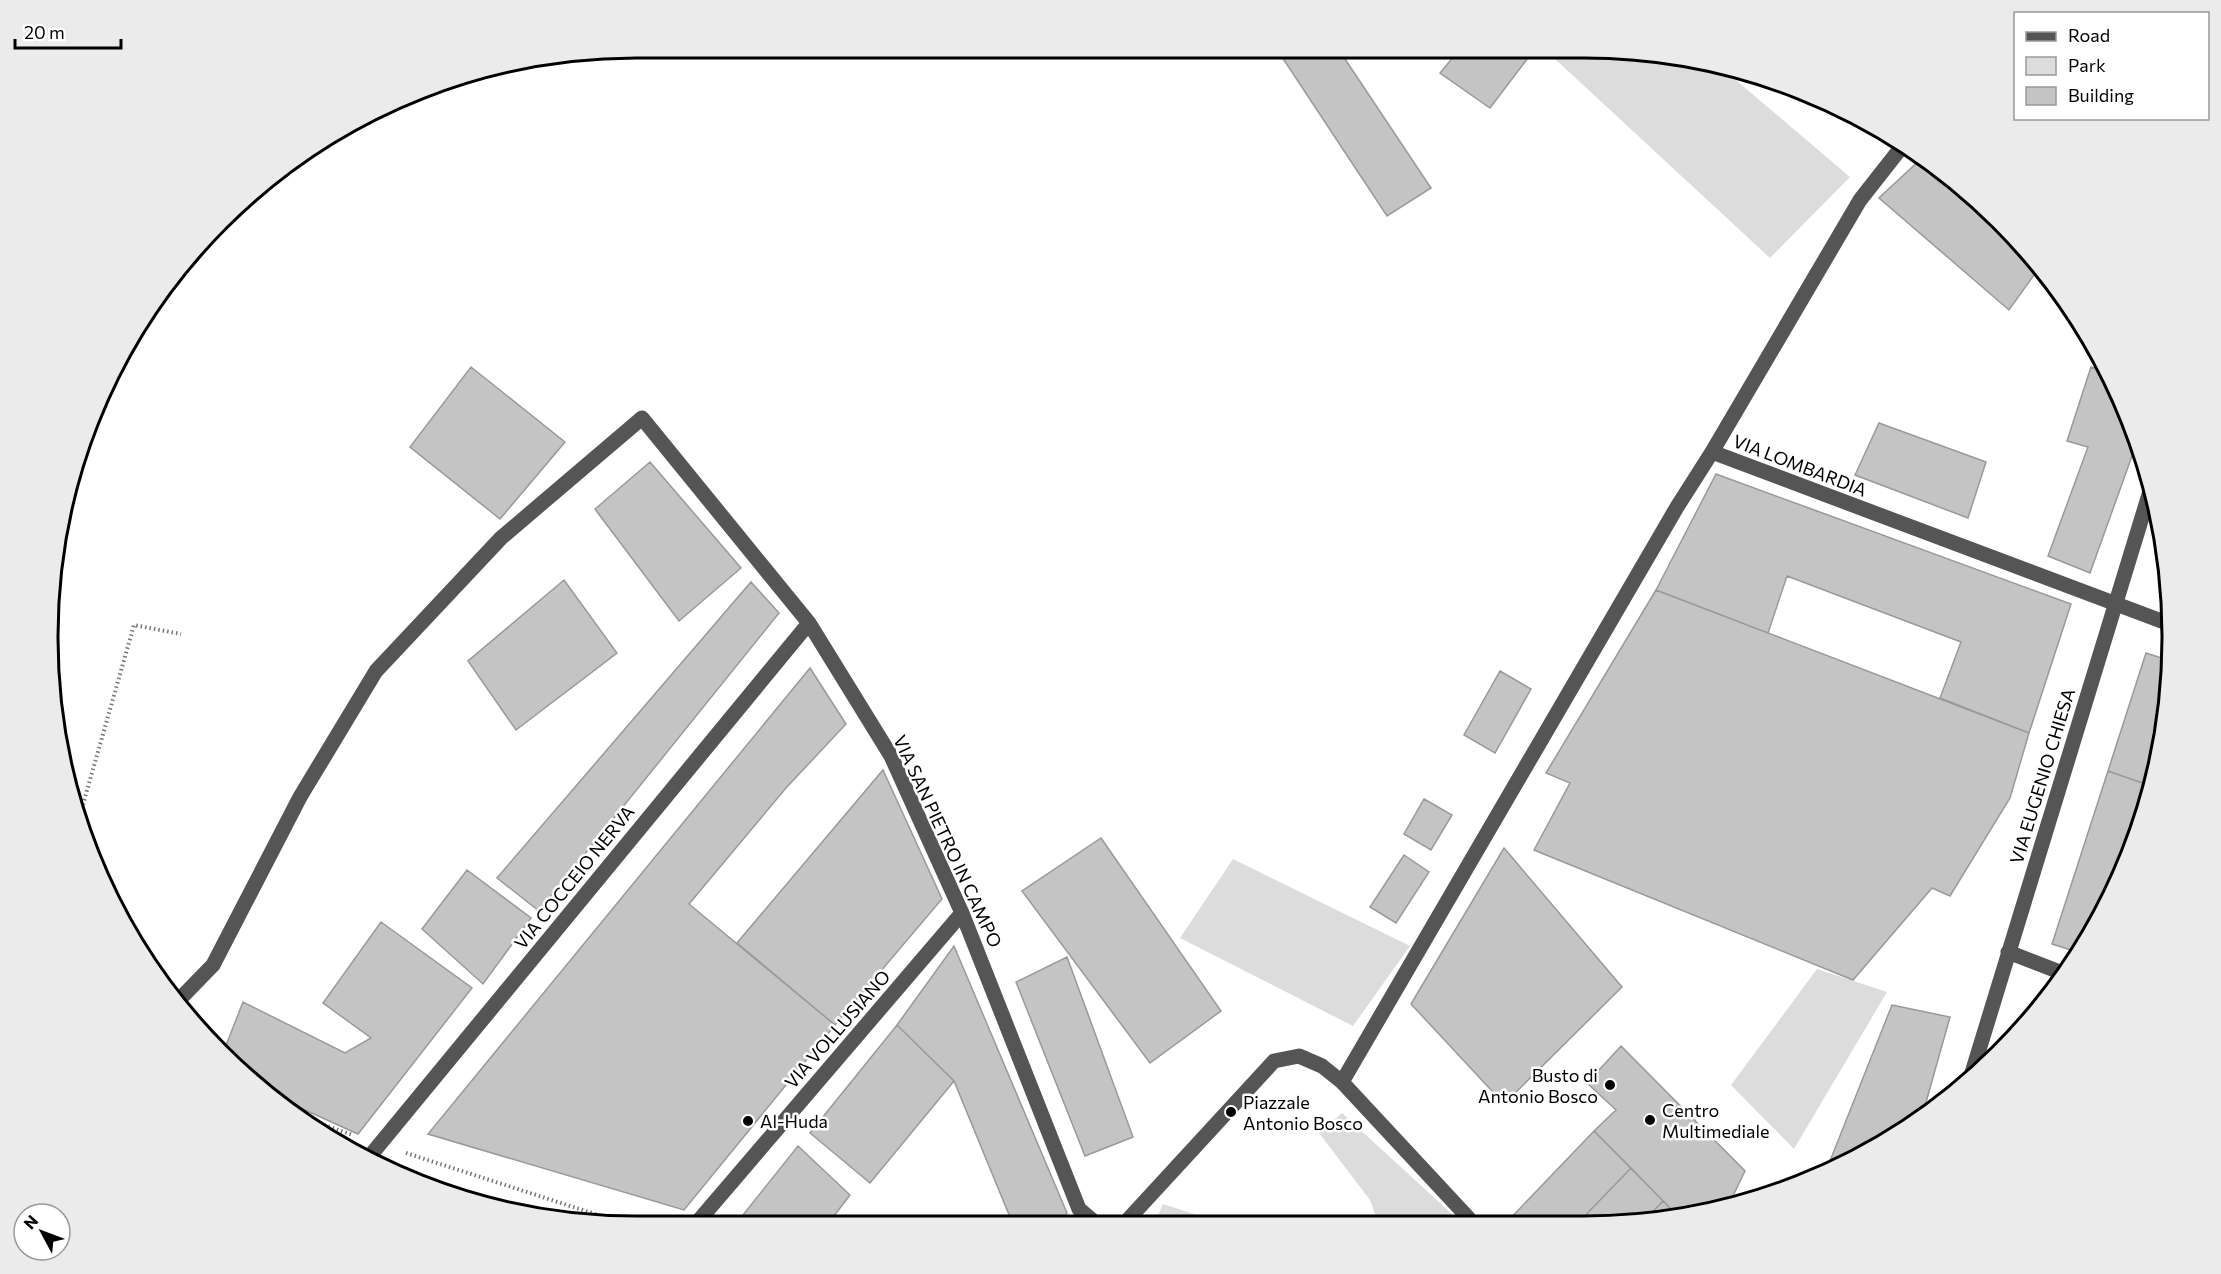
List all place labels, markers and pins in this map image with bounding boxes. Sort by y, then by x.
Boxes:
place label: Busto di Antonio Bosco [1478,1064,1598,1107]
marker: Busto di Antonio Bosco [1603,1078,1617,1092]
place label: Piazzale Antonio Bosco [1243,1091,1363,1134]
place label: Centro Multimediale [1662,1099,1770,1142]
marker: Piazzale Antonio Bosco [1224,1105,1238,1119]
place label: Al-Huda [760,1110,828,1132]
marker: Centro Multimediale [1643,1113,1657,1127]
marker: Al-Huda [741,1114,755,1128]

